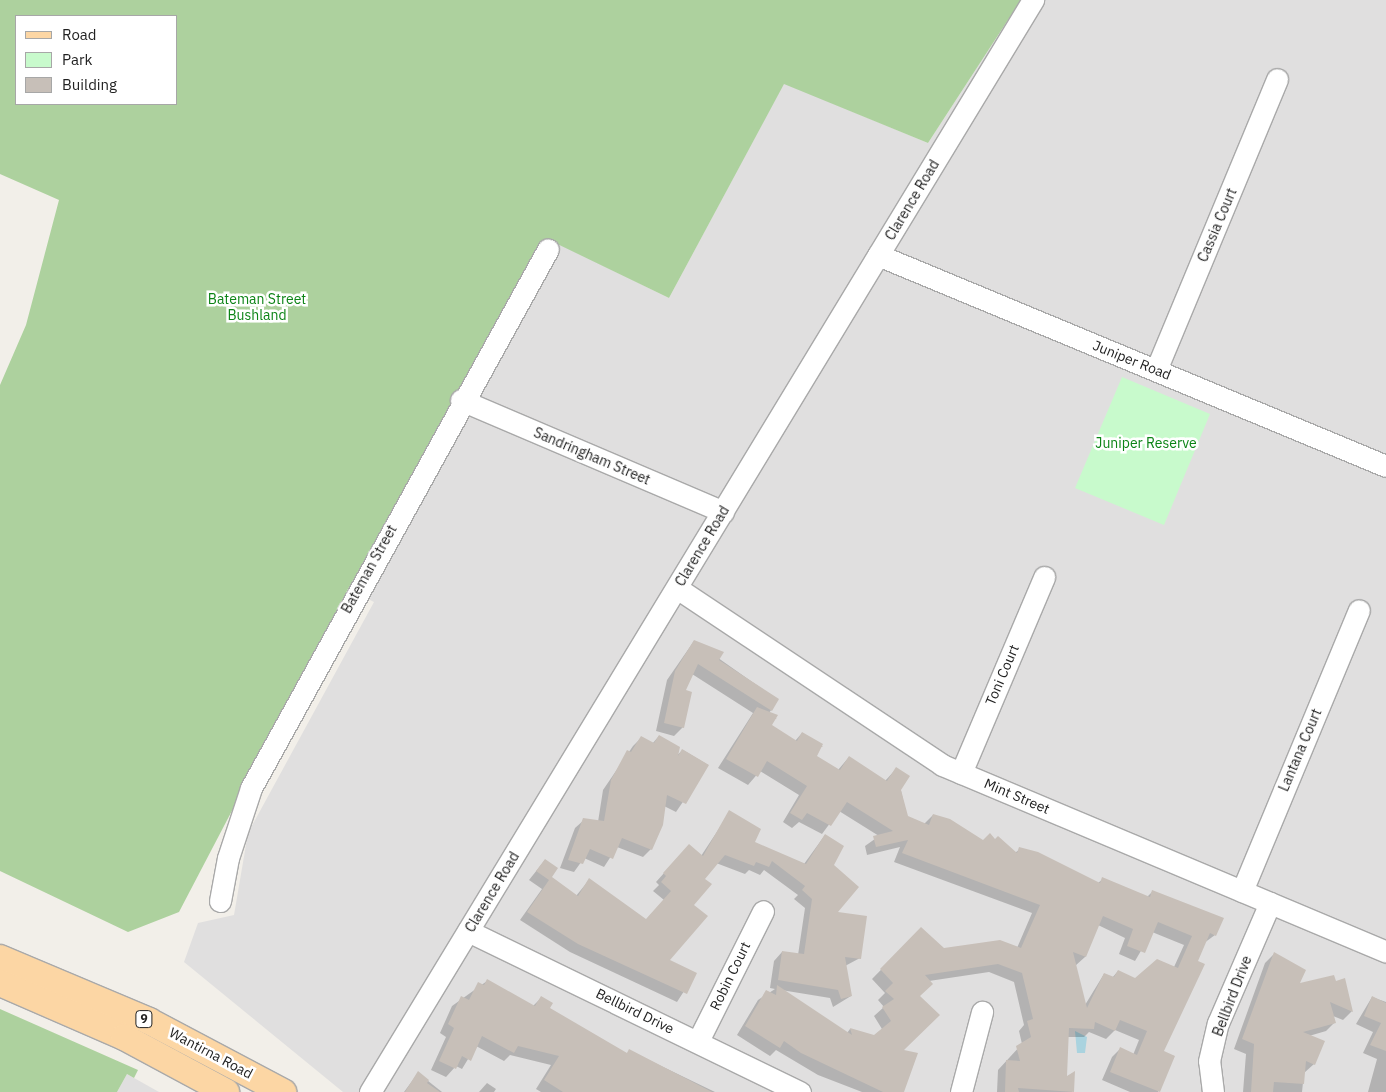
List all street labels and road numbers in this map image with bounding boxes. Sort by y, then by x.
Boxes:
street label: Clarence Road [881,157,943,243]
street label: Cassia Court [1194,186,1240,264]
street label: Juniper Road [1090,337,1174,383]
street label: Sandringham Street [531,424,653,488]
street label: Clarence Road [671,503,733,589]
street label: Bateman Street [338,522,400,616]
street label: Toni Court [982,642,1022,708]
street label: Lantana Court [1275,706,1325,794]
street label: Mint Street [982,775,1052,817]
street label: Clarence Road [461,849,523,935]
street label: Robin Court [706,939,754,1013]
street label: Bellbird Drive [1209,953,1255,1039]
street label: Bellbird Drive [593,985,677,1037]
road number: 9 [135,1010,153,1028]
street label: Wantirna Road [166,1024,256,1082]

